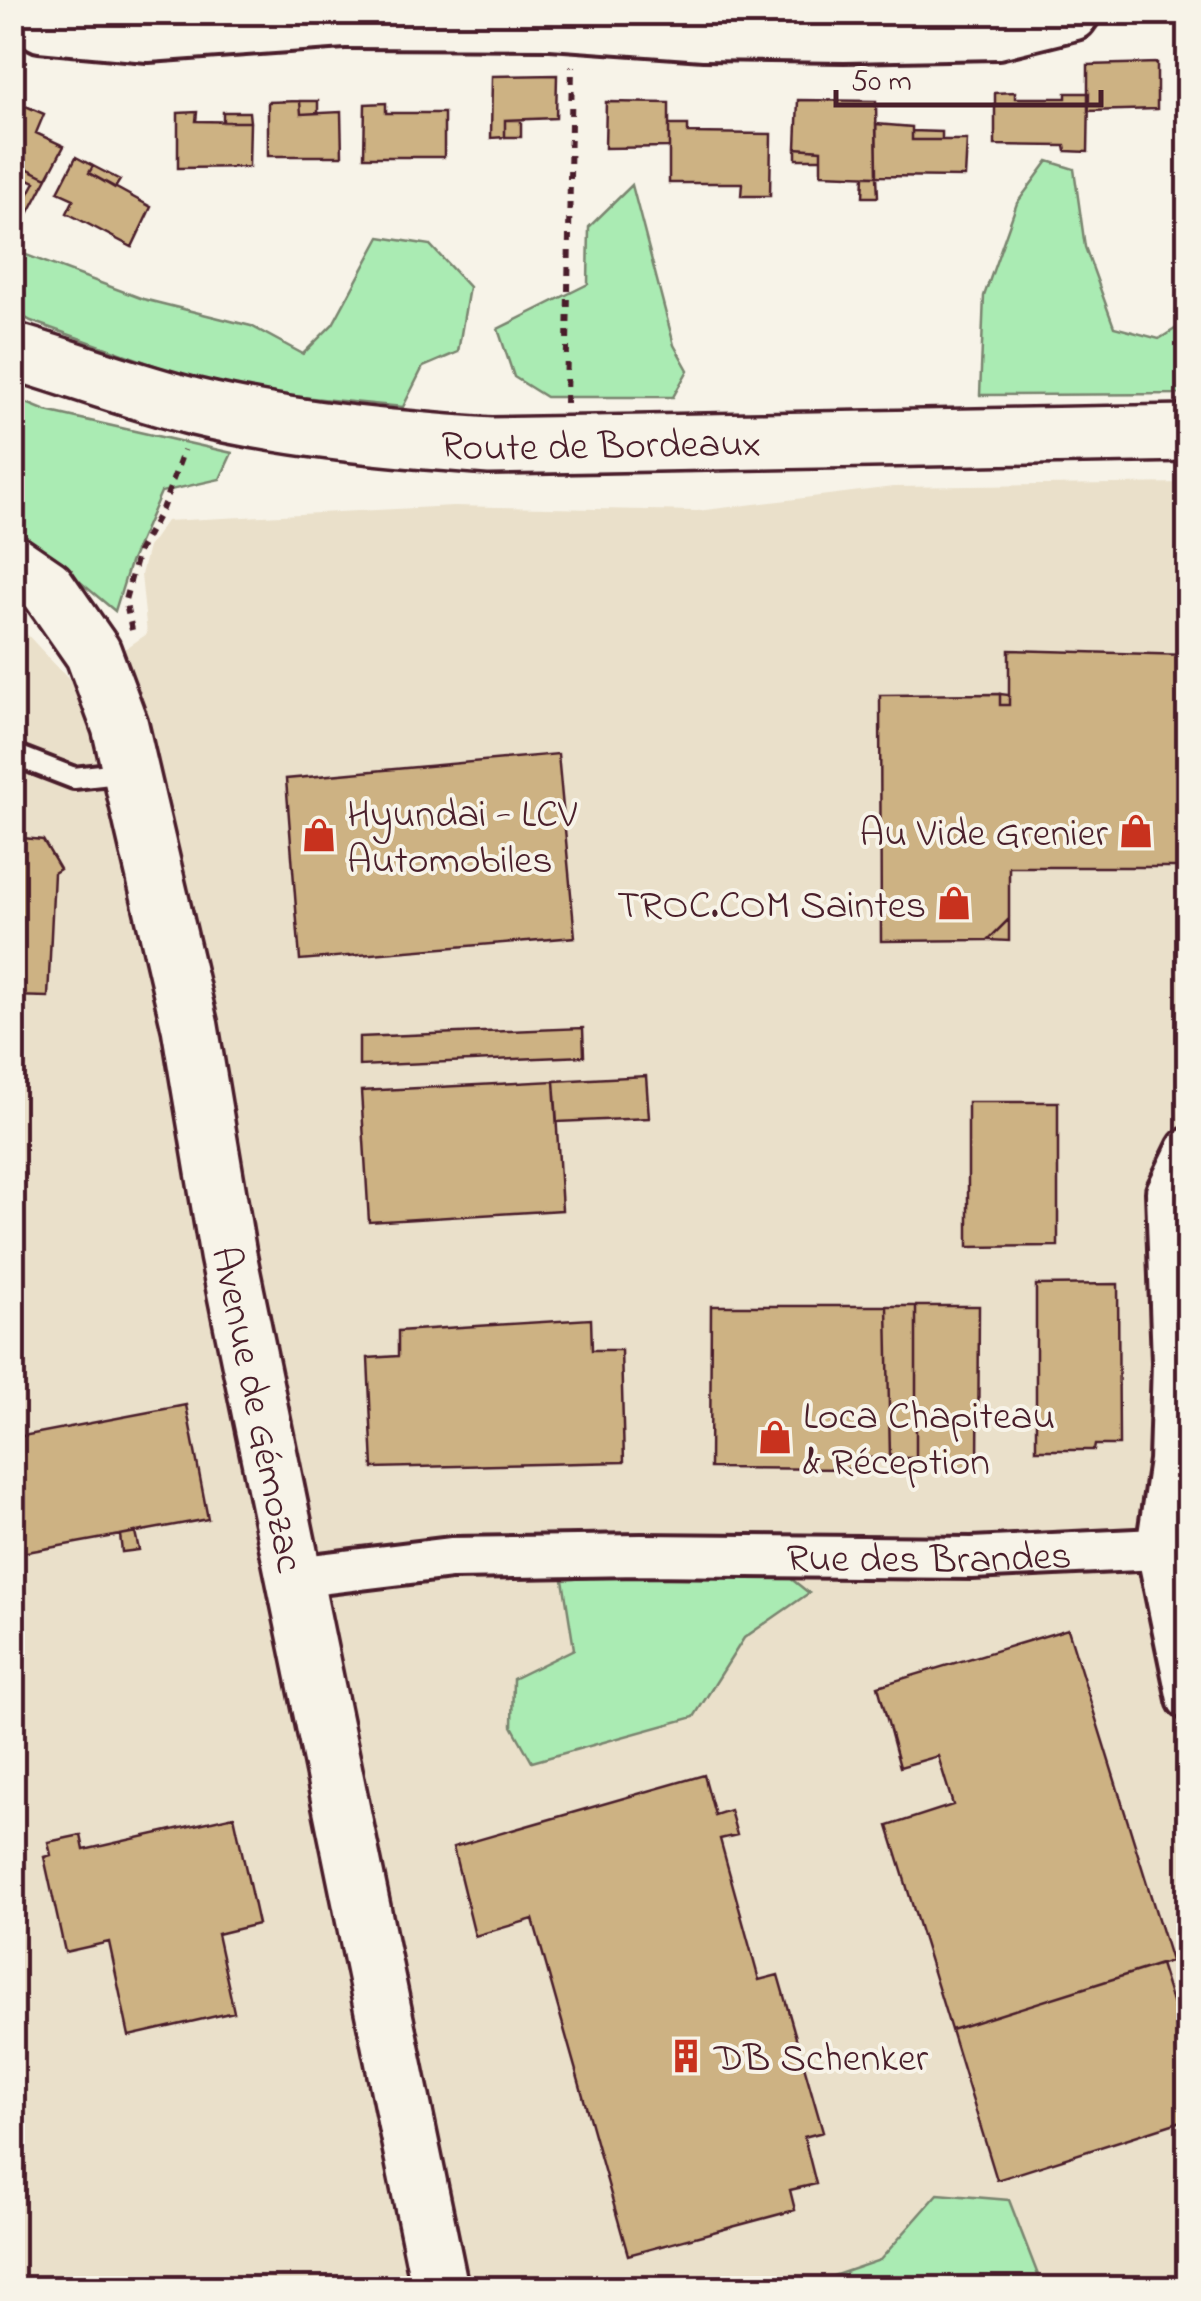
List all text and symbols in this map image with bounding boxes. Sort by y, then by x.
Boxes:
scale bar [836,45,1101,107]
text: 50 m [851,61,912,105]
street label: Route de Bordeaux [438,416,761,480]
place label: Hyundai - LCV Automobiles [347,787,577,892]
place label: Au Vide Grenier [860,806,1109,865]
shop icon: Au Vide Grenier [1117,812,1155,850]
shop icon: Hyundai - LCV Automobiles [300,816,338,854]
place label: TROC.COM Saintes [617,878,926,937]
shop icon: TROC.COM Saintes [935,884,973,922]
street label: Avenue de Gémozac [193,1242,317,1578]
place label: Loca Chapiteau & Réception [803,1389,1055,1494]
shop icon: Loca Chapiteau & Réception [756,1418,794,1456]
street label: Rue des Brandes [786,1528,1073,1592]
place label: DB Schenker [713,2031,929,2090]
building icon: DB Schenker [667,2037,705,2075]

